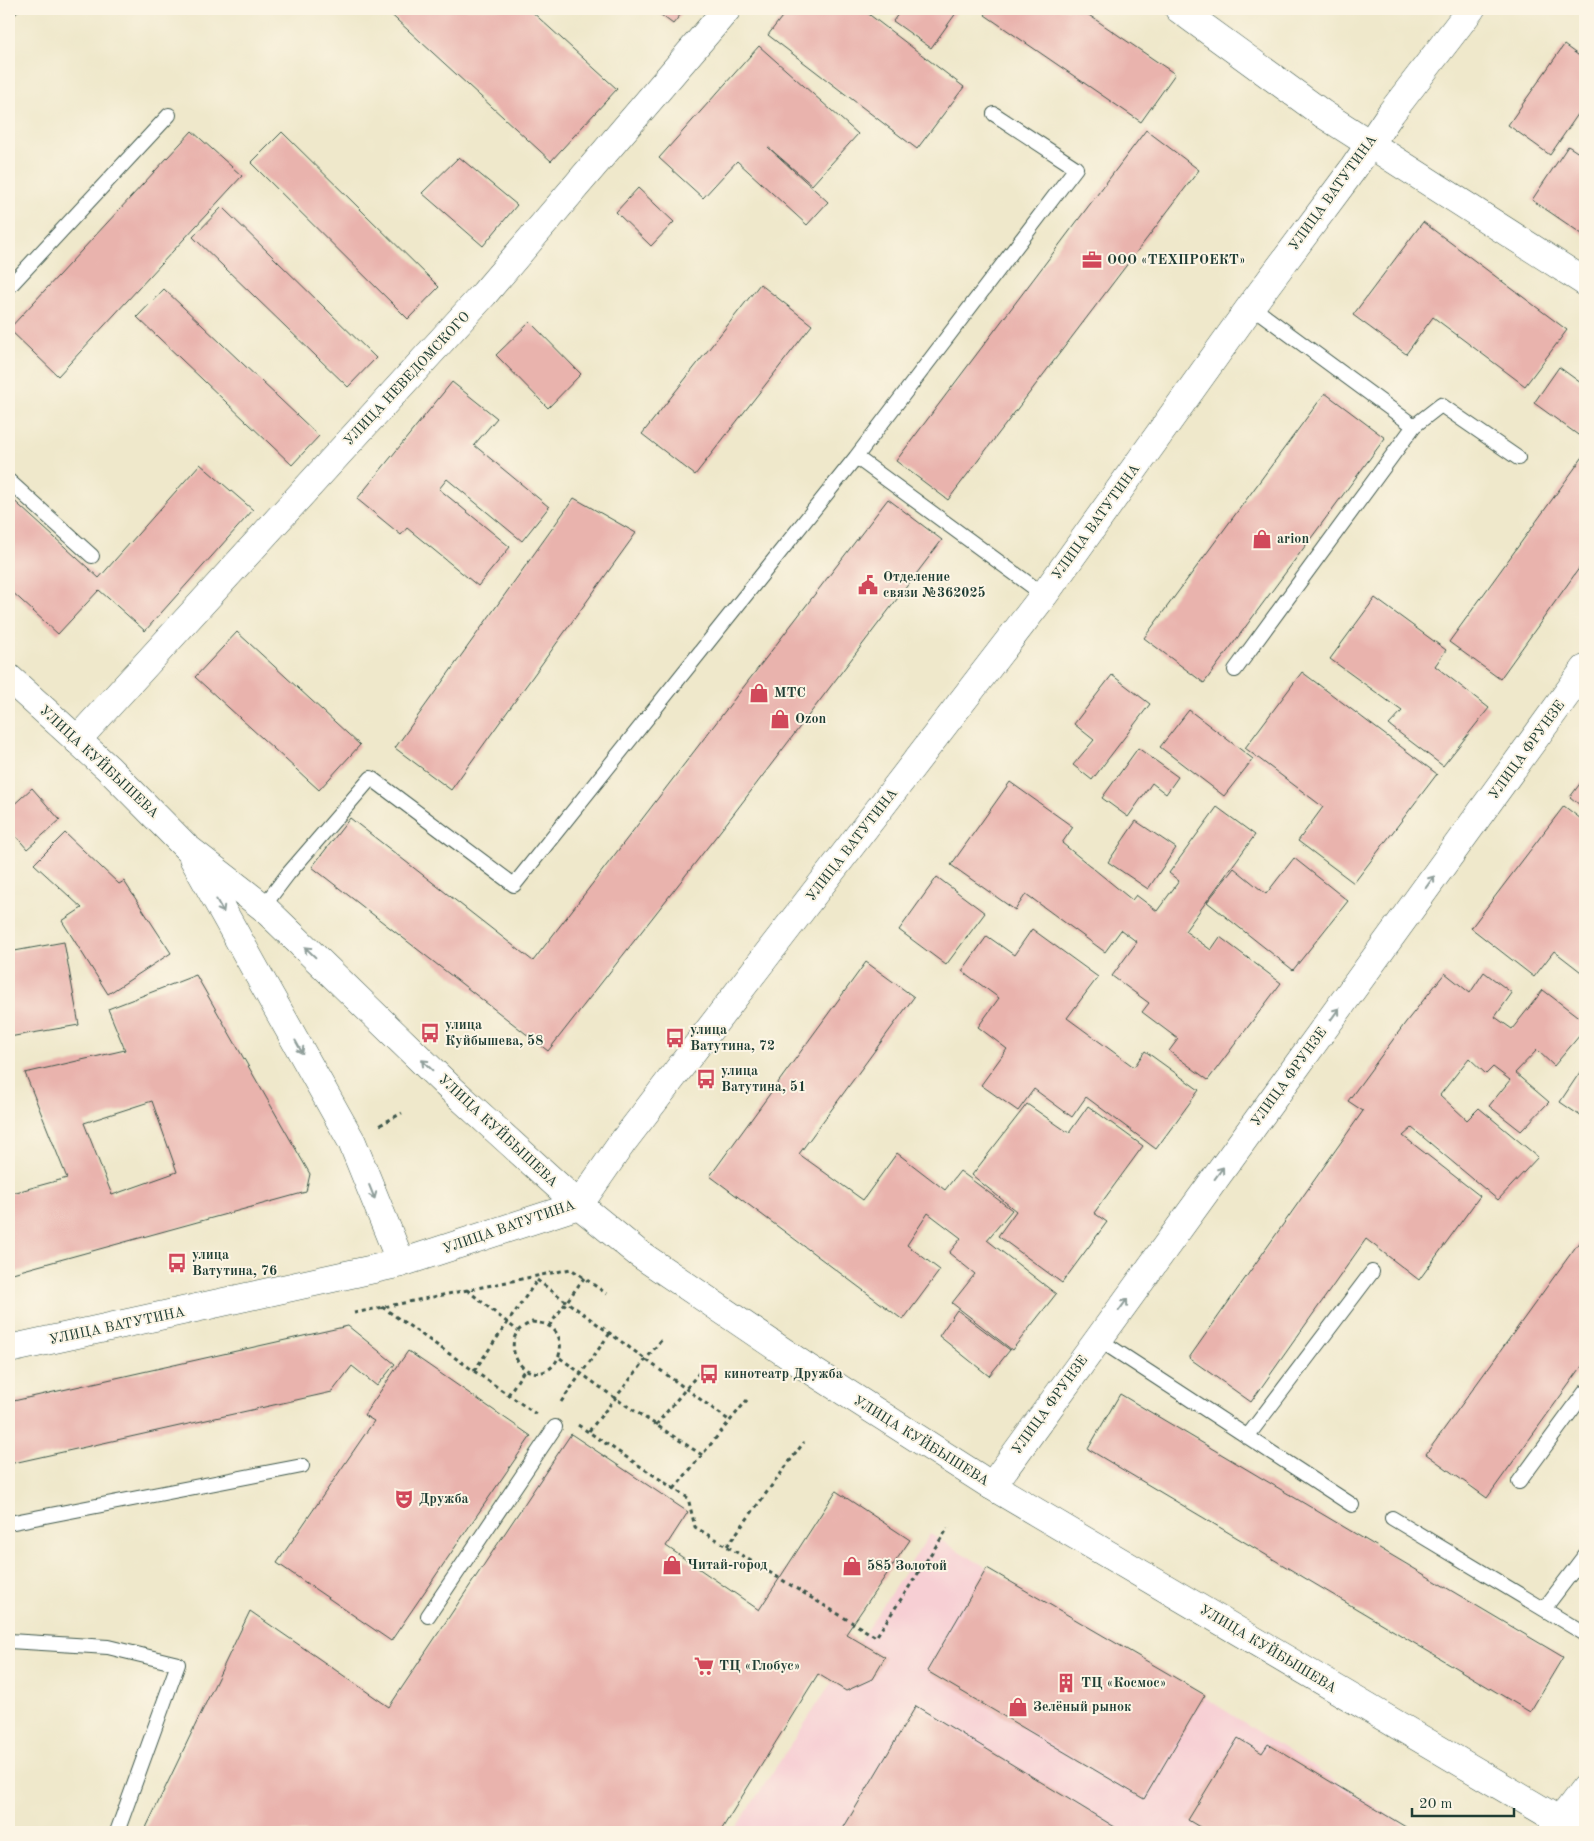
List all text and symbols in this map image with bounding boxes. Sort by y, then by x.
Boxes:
street label: УЛИЦА ВАТУТИНА [1287,132,1380,253]
office icon: ООО «ТЕХПРОЕКТ» [1081,249,1103,271]
place label: ООО «ТЕХПРОЕКТ» [1107,253,1246,267]
street label: УЛИЦА НЕВЕДОМСКОГО [341,309,473,449]
street label: УЛИЦА ВАТУТИНА [1050,461,1143,582]
shop icon: arion [1251,528,1273,550]
place label: arion [1277,532,1309,546]
place label: Отделение связи №362025 [883,570,986,600]
public building icon: Отделение связи №362025 [857,574,879,596]
shop icon: МТС [748,682,770,704]
place label: МТС [774,686,806,700]
street label: УЛИЦА ФРУНЗЕ [1487,698,1567,802]
street label: УЛИЦА КУЙБЫШЕВА [37,700,164,821]
shop icon: Ozon [769,708,791,730]
place label: Ozon [795,712,826,726]
street label: УЛИЦА ВАТУТИНА [804,786,900,904]
one-way arrow [1425,876,1436,889]
one-way arrow [215,898,225,913]
one-way arrow [304,946,317,958]
one-way arrow [1330,1007,1340,1021]
place label: улица Куйбышева, 58 [445,1018,543,1048]
bus stop icon: улица Куйбышева, 58 [419,1022,441,1044]
place label: улица Ватутина, 72 [690,1023,775,1053]
street label: УЛИЦА ФРУНЗЕ [1249,1025,1329,1129]
bus stop icon: улица Ватутина, 72 [664,1027,686,1049]
one-way arrow [295,1040,305,1054]
one-way arrow [421,1059,433,1071]
place label: улица Ватутина, 51 [721,1064,806,1094]
bus stop icon: улица Ватутина, 51 [695,1068,717,1090]
street label: УЛИЦА КУЙБЫШЕВА [436,1069,563,1190]
one-way arrow [1214,1166,1224,1180]
one-way arrow [368,1184,378,1199]
street label: УЛИЦА ВАТУТИНА [441,1198,577,1256]
place label: улица Ватутина, 76 [192,1248,277,1278]
bus stop icon: улица Ватутина, 76 [166,1252,188,1274]
one-way arrow [1118,1298,1128,1312]
street label: УЛИЦА ВАТУТИНА [48,1305,187,1347]
street label: УЛИЦА ФРУНЗЕ [1010,1353,1090,1457]
bus stop icon: кинотеатр Дружба [698,1363,720,1385]
place label: кинотеатр Дружба [724,1367,843,1381]
street label: УЛИЦА КУЙБЫШЕВА [851,1390,994,1489]
theatre icon: Дружба [393,1488,415,1510]
place label: Дружба [419,1492,469,1506]
shop icon: Читай-город [661,1554,683,1576]
shop icon: 585 Золотой [841,1555,863,1577]
place label: Читай-город [687,1558,768,1572]
place label: 585 Золотой [867,1559,947,1573]
street label: УЛИЦА КУЙБЫШЕВА [1197,1599,1341,1696]
supermarket icon: ТЦ «Глобус» [693,1655,715,1677]
place label: ТЦ «Глобус» [719,1659,800,1673]
building icon: ТЦ «Космос» [1055,1672,1077,1694]
place label: ТЦ «Космос» [1081,1676,1166,1690]
shop icon: Зелёный рынок [1007,1696,1029,1718]
place label: Зелёный рынок [1033,1700,1132,1714]
scale bar [1412,1786,1514,1818]
text: 20 m [1419,1797,1453,1812]

